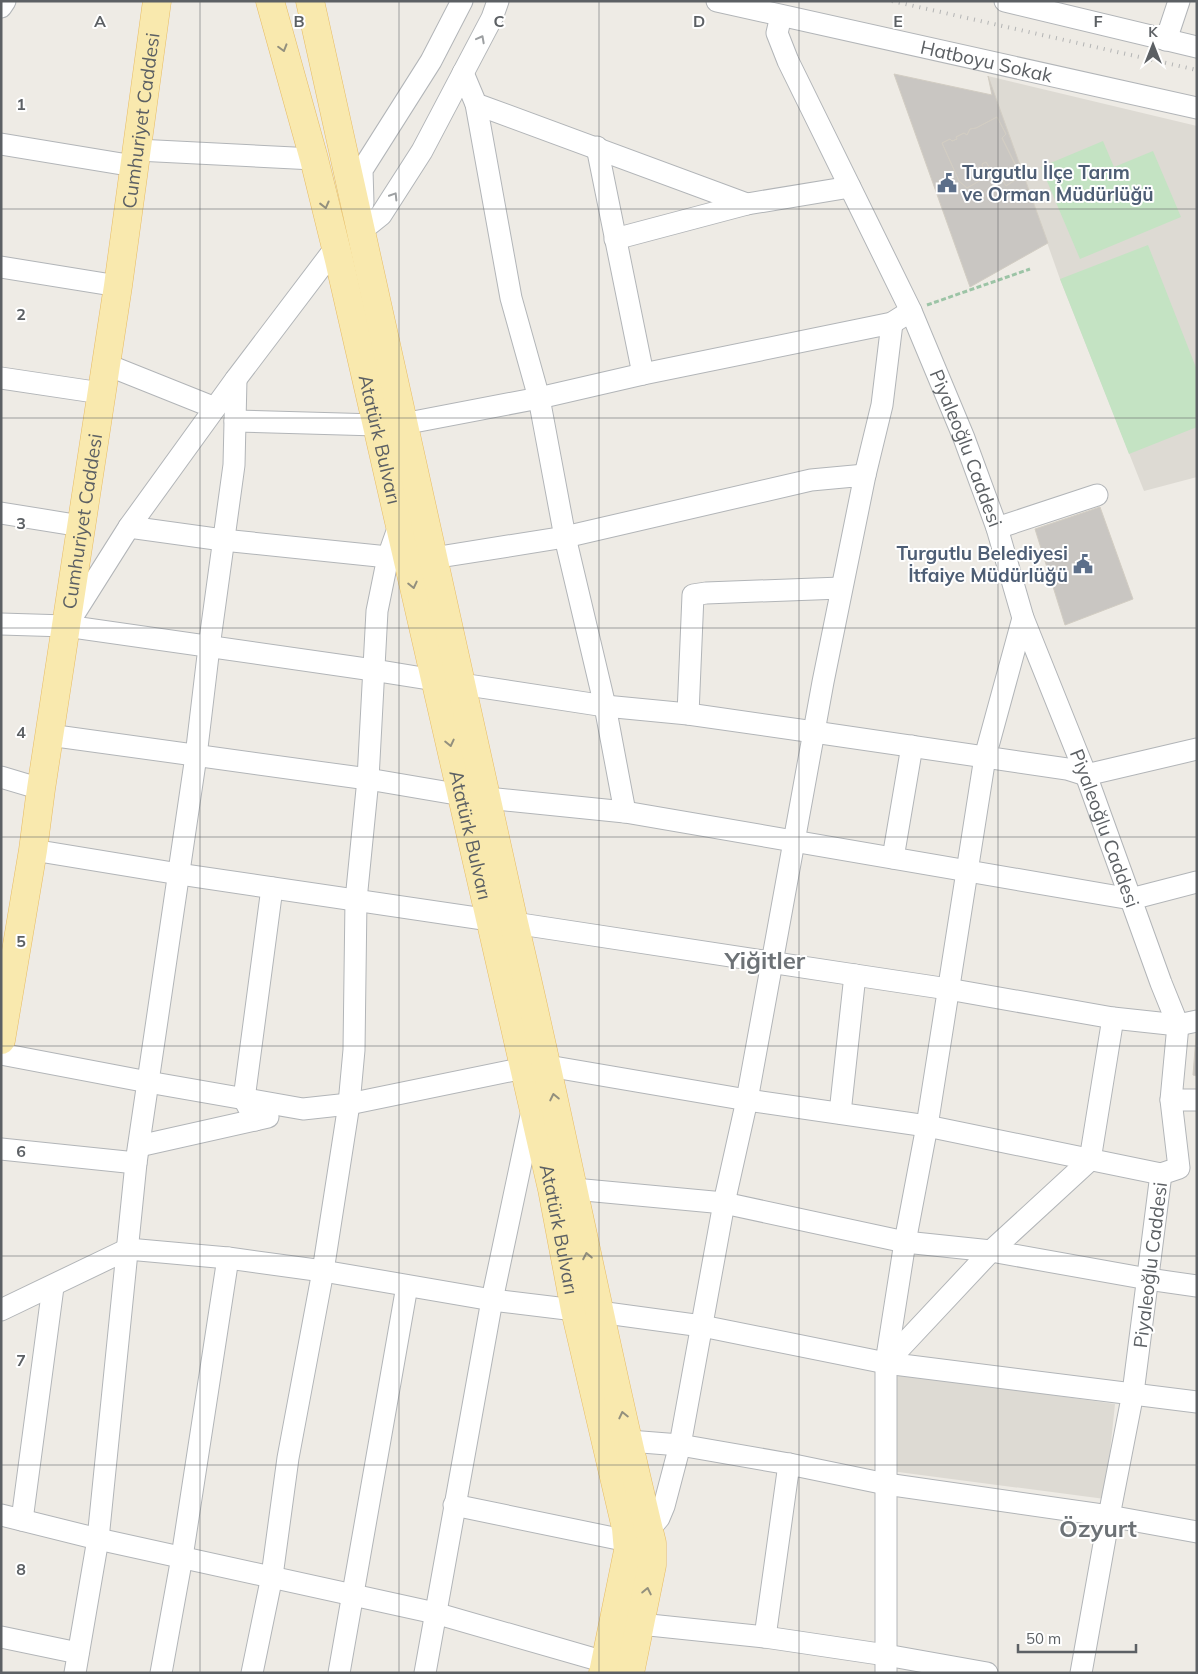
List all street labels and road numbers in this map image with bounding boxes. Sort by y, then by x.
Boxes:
street label: Cumhuriyet Caddesi [117,31,165,210]
street label: Hatboyu Sokak [918,35,1055,87]
street label: Piyaleoğlu Caddesi [925,366,1008,530]
street label: Atatürk Bulvarı [354,372,407,506]
street label: Cumhuriyet Caddesi [57,432,107,611]
street label: Piyaleoğlu Caddesi [1065,745,1145,911]
street label: Atatürk Bulvarı [444,768,497,902]
street label: Atatürk Bulvarı [535,1162,584,1296]
street label: Piyaleoğlu Caddesi [1128,1181,1172,1349]

